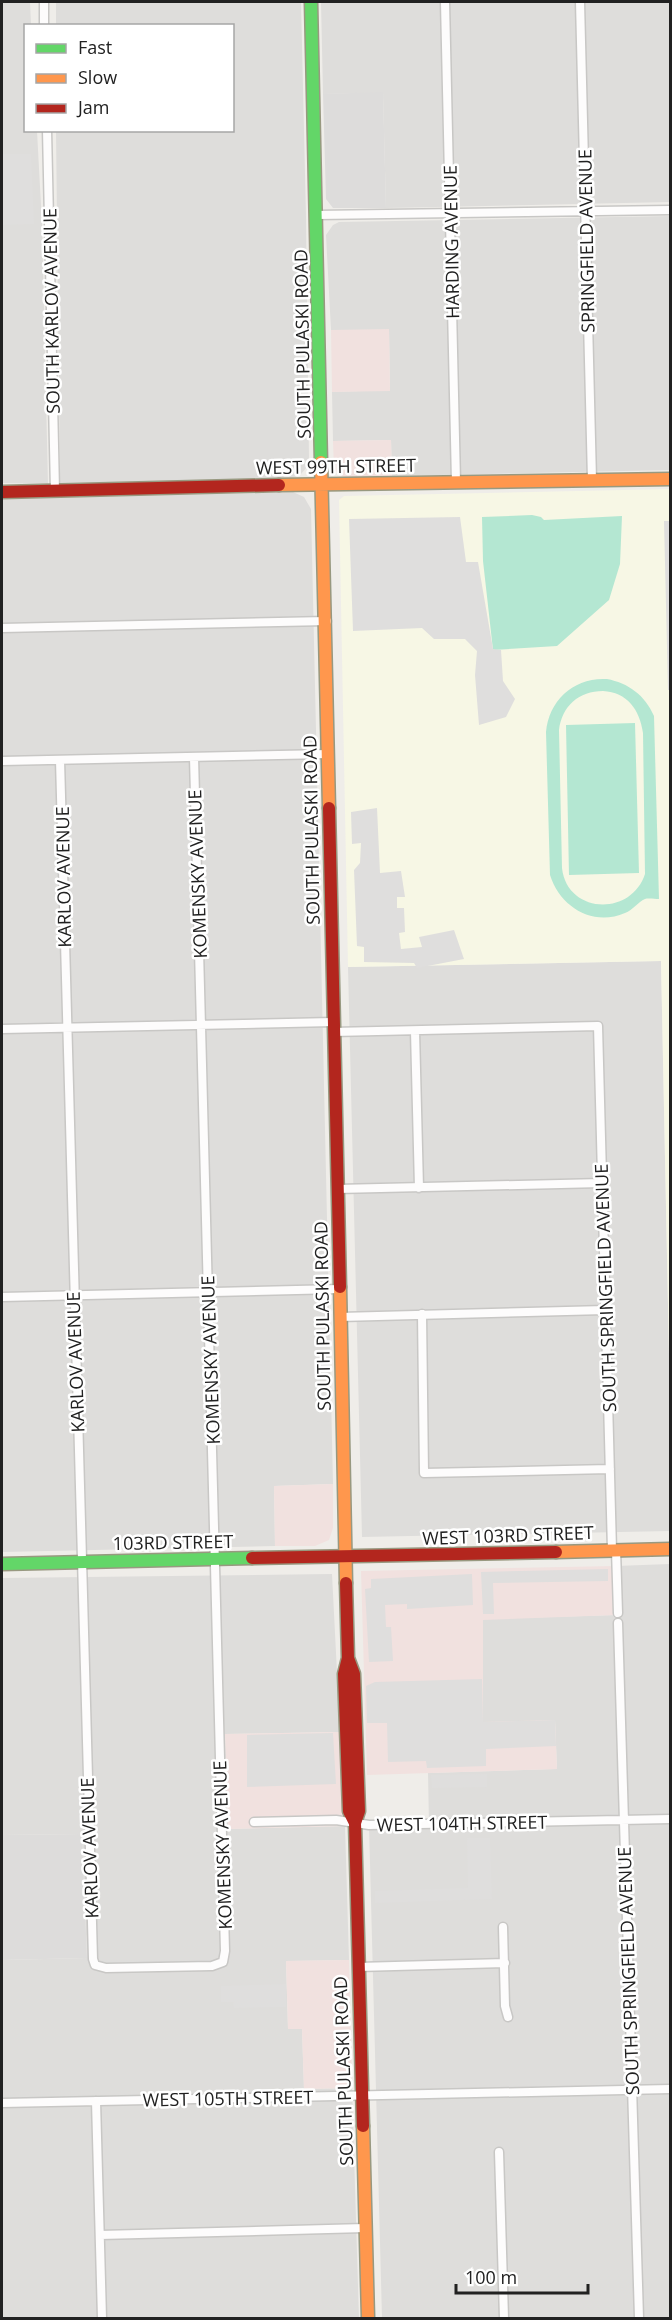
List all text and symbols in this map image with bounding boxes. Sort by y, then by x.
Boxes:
legend [24,24,234,132]
text: Fast [78,35,112,59]
text: Slow [78,65,117,89]
text: Jam [76,95,110,119]
street label: SPRINGFIELD AVENUE [572,149,600,333]
street label: HARDING AVENUE [438,165,464,319]
street label: SOUTH KARLOV AVENUE [37,208,65,414]
street label: SOUTH PULASKI ROAD [288,249,316,439]
street label: WEST 99TH STREET [256,453,416,479]
street label: SOUTH PULASKI ROAD [297,735,325,925]
street label: KOMENSKY AVENUE [182,789,212,959]
street label: KARLOV AVENUE [50,806,76,948]
street label: SOUTH SPRINGFIELD AVENUE [589,1163,621,1413]
street label: SOUTH PULASKI ROAD [308,1221,336,1411]
street label: KOMENSKY AVENUE [195,1275,225,1445]
street label: KARLOV AVENUE [61,1291,89,1433]
street label: WEST 103RD STREET [422,1520,594,1550]
street label: 103RD STREET [113,1529,234,1555]
street label: KOMENSKY AVENUE [207,1760,237,1930]
street label: KARLOV AVENUE [75,1777,103,1919]
street label: WEST 104TH STREET [376,1810,548,1836]
street label: SOUTH SPRINGFIELD AVENUE [612,1846,644,2096]
street label: SOUTH PULASKI ROAD [328,1976,358,2166]
street label: WEST 105TH STREET [142,2085,314,2111]
scale bar [456,2257,588,2295]
text: 100 m [465,2265,517,2289]

